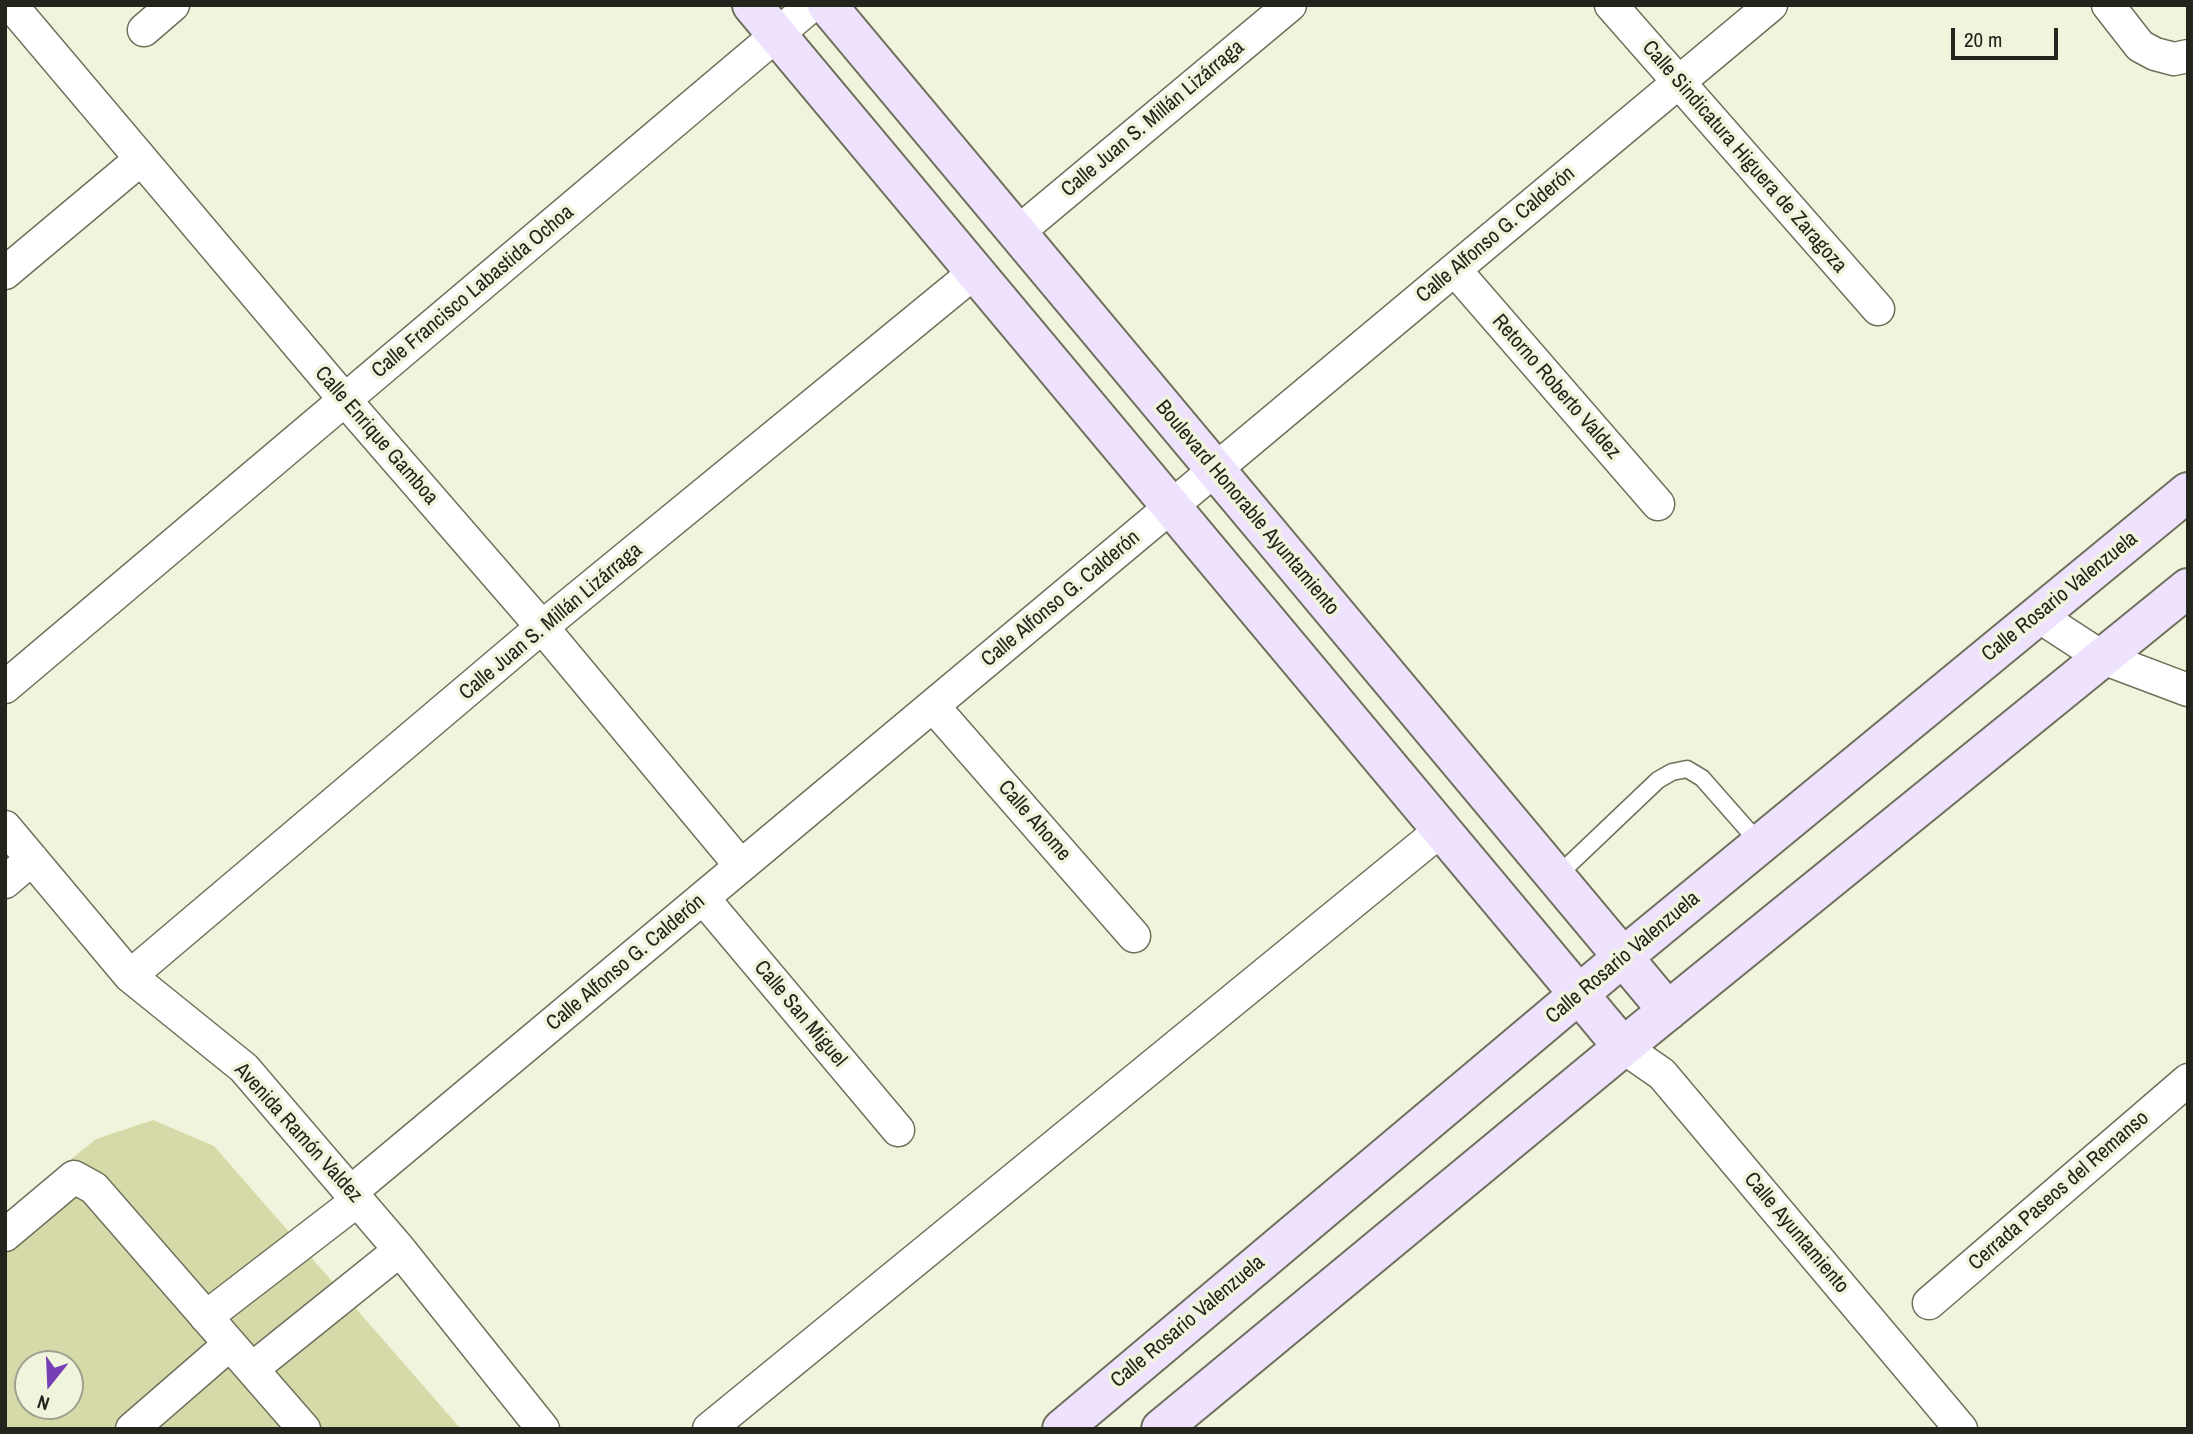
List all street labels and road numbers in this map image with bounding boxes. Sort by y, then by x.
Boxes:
street label: Calle Juan S. Millán Lizárraga [1057,35,1249,203]
street label: Calle Sindicatura Higuera de Zaragoza [1636,36,1852,278]
street label: Calle Alfonso G. Calderón [1412,161,1580,309]
street label: Calle Francisco Labastida Ochoa [367,200,579,384]
street label: Retorno Roberto Valdez [1486,309,1626,465]
street label: Calle Enrique Gamboa [309,362,443,510]
street label: Boulevard Honorable Ayuntamiento [1150,396,1344,620]
street label: Calle Alfonso G. Calderón [977,525,1145,673]
street label: Calle Rosario Valenzuela [1977,526,2143,668]
street label: Calle Juan S. Millán Lizárraga [455,538,647,706]
street label: Calle Ahome [992,776,1076,866]
street label: Calle Rosario Valenzuela [1541,886,1705,1030]
street label: Calle Alfonso G. Calderón [542,889,710,1037]
street label: Calle San Miguel [748,956,852,1072]
street label: Avenida Ramón Valdez [229,1058,367,1208]
street label: Cerrada Paseos del Remanso [1964,1106,2154,1276]
street label: Calle Ayuntamiento [1738,1167,1854,1299]
street label: Calle Rosario Valenzuela [1106,1250,1270,1394]

